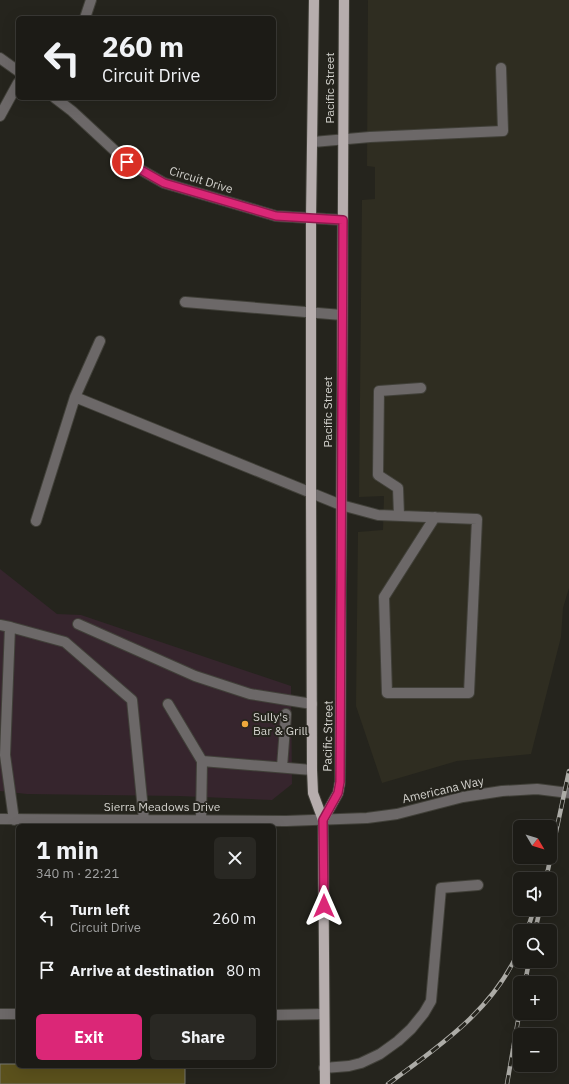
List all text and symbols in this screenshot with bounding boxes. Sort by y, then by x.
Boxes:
text: 260 m [102,28,184,65]
icon: left [36,32,88,84]
street label: Pacific Street [322,52,337,124]
text: Circuit Drive [102,64,200,87]
pin [110,145,144,179]
icon: arrive [116,151,138,173]
street label: Circuit Drive [168,163,235,196]
street label: Pacific Street [320,376,335,448]
street label: Pacific Street [319,700,336,772]
place label: Sully's Bar & Grill [253,709,308,738]
marker: Sully's Bar & Grill [240,719,250,729]
street label: Americana Way [400,773,485,806]
street label: Sierra Meadows Drive [104,799,221,814]
north arrow [513,820,557,864]
map controls [513,820,557,1072]
text: 1 min [36,834,99,866]
button: close [214,837,256,879]
text: 340 m · 22:21 [36,865,119,882]
button: sound [513,872,557,916]
position arrow [303,885,345,927]
text: Turn left [70,900,130,919]
icon: left [36,907,58,929]
text: 260 m [212,909,256,928]
text: Circuit Drive [70,919,141,936]
button: search [513,924,557,968]
icon: arrive [36,959,58,981]
text: Arrive at destination [70,961,214,980]
text: 80 m [226,961,261,980]
button: + [513,976,557,1020]
button: Exit [36,1014,142,1060]
button: Share [150,1014,256,1060]
button: − [513,1028,557,1072]

